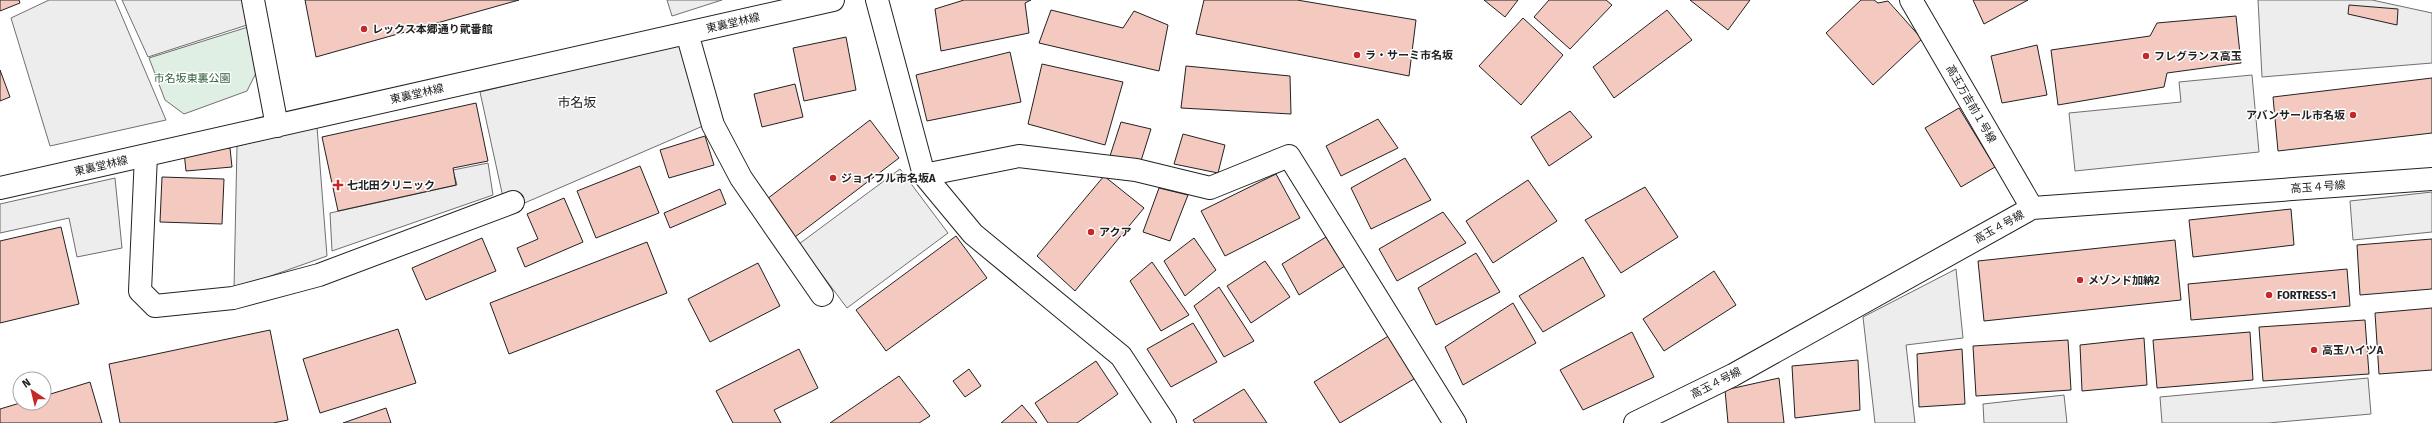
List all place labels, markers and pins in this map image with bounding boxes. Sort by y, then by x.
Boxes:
place label: レックス本郷通り貮番館 [372,23,493,36]
marker: レックス本郷通り貮番館 [359,24,369,34]
place label: ラ・サーミ市名坂 [1365,49,1453,62]
marker: ラ・サーミ市名坂 [1352,50,1362,60]
place label: フレグランス高玉 [2154,50,2242,63]
marker: フレグランス高玉 [2141,51,2151,61]
place label: アバンサール市名坂 [2246,109,2345,122]
marker: アバンサール市名坂 [2348,110,2358,120]
place label: ジョイフル市名坂A [841,172,936,185]
marker: ジョイフル市名坂A [828,173,838,183]
marker: 七北田クリニック [332,179,344,191]
place label: 七北田クリニック [347,179,435,192]
place label: アクア [1099,226,1131,239]
marker: アクア [1086,227,1096,237]
place label: メゾンド加納2 [2088,274,2160,287]
marker: メゾンド加納2 [2075,275,2085,285]
place label: FORTRESS-1 [2277,289,2336,302]
marker: FORTRESS-1 [2264,290,2274,300]
place label: 高玉ハイツA [2322,344,2384,357]
marker: 高玉ハイツA [2309,345,2319,355]

